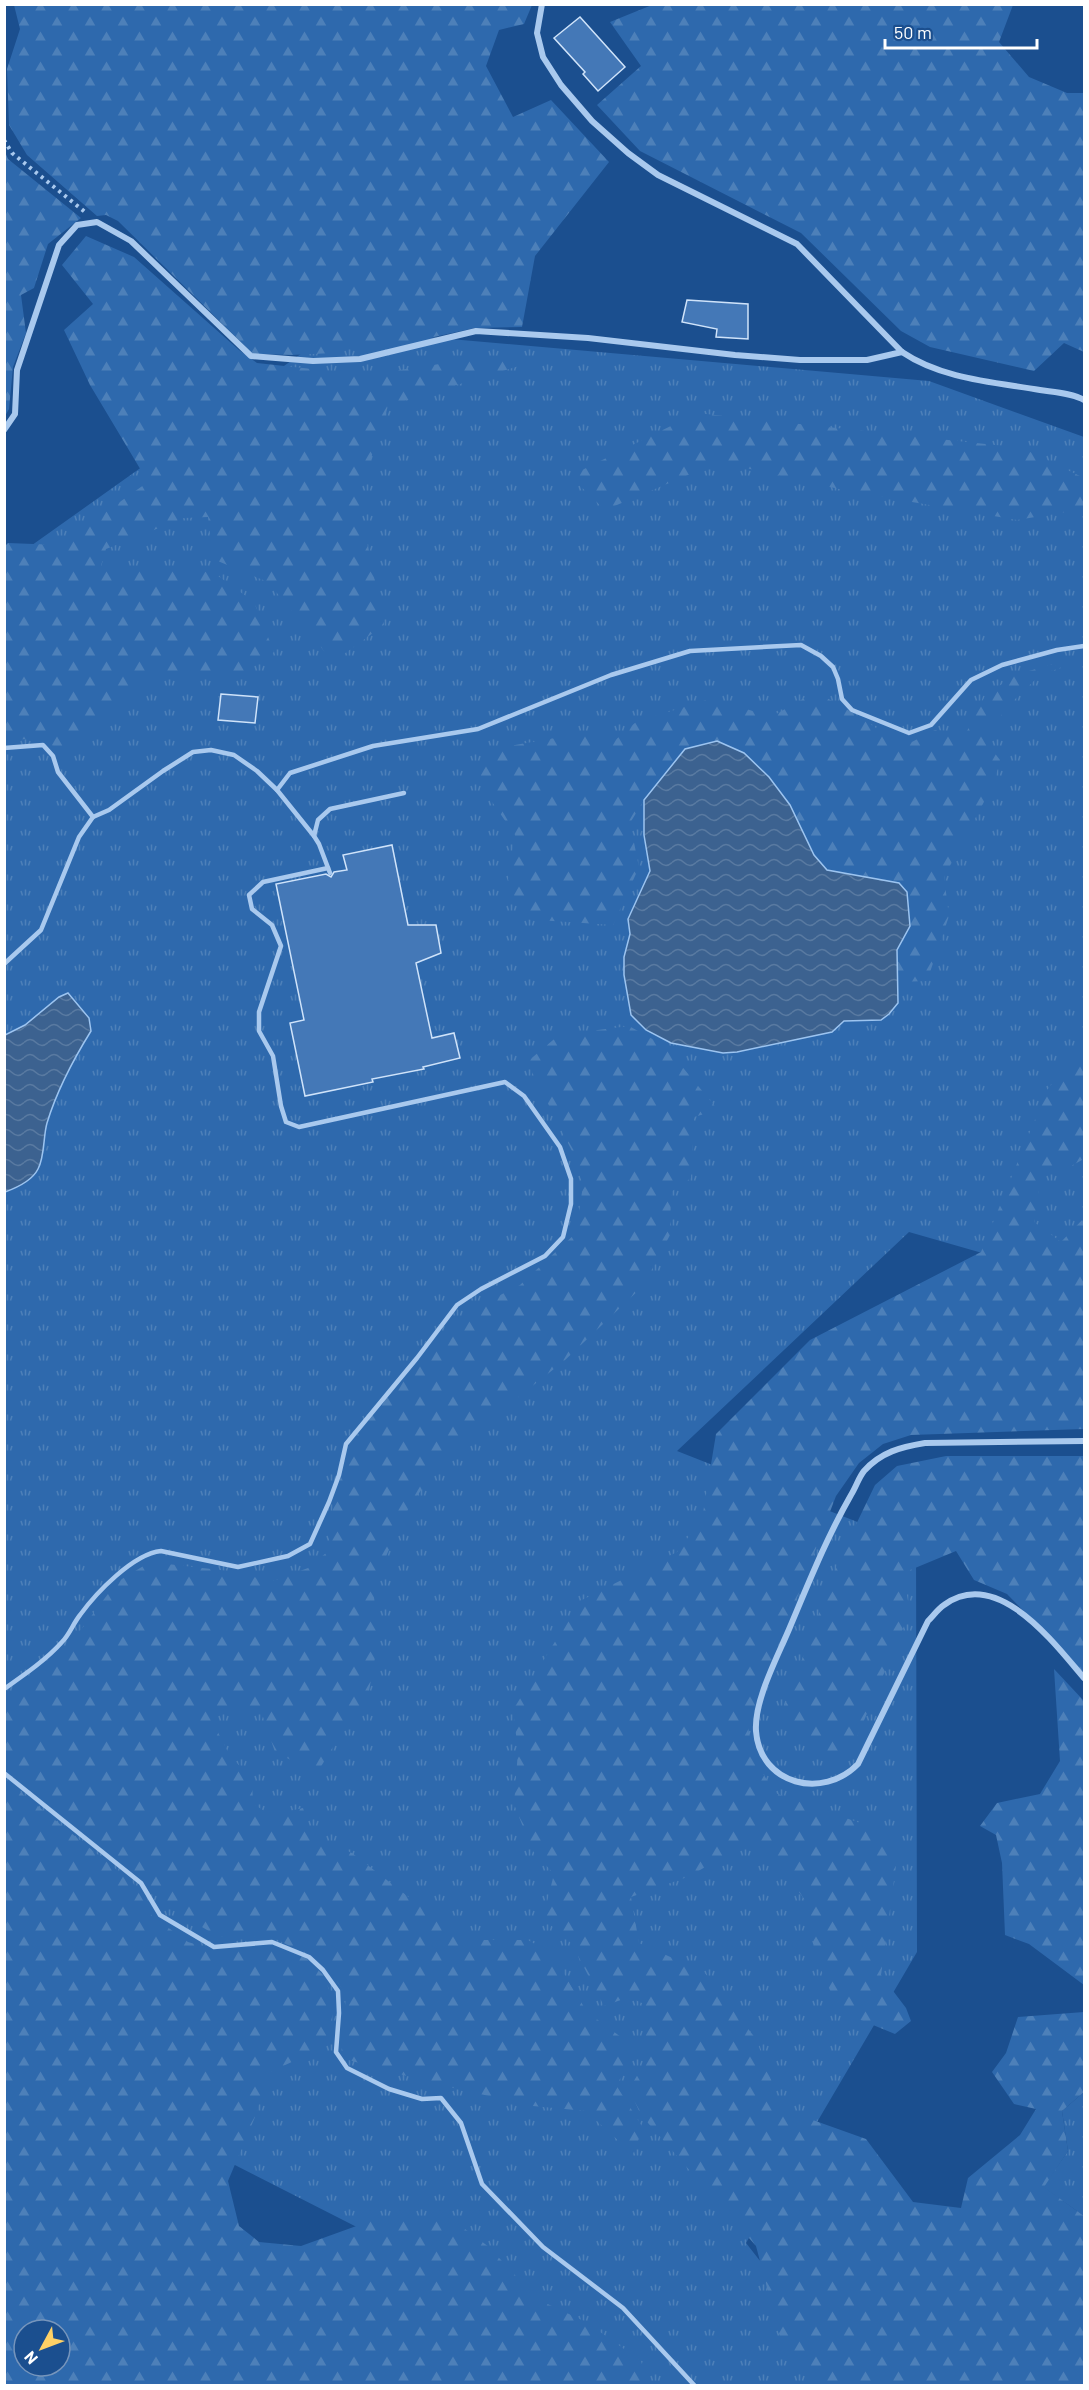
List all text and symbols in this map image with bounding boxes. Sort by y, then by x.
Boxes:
scale bar [885,12,1036,50]
text: 50 m [894,21,932,43]
north arrow [12,2318,72,2378]
text: N [20,2348,41,2368]

